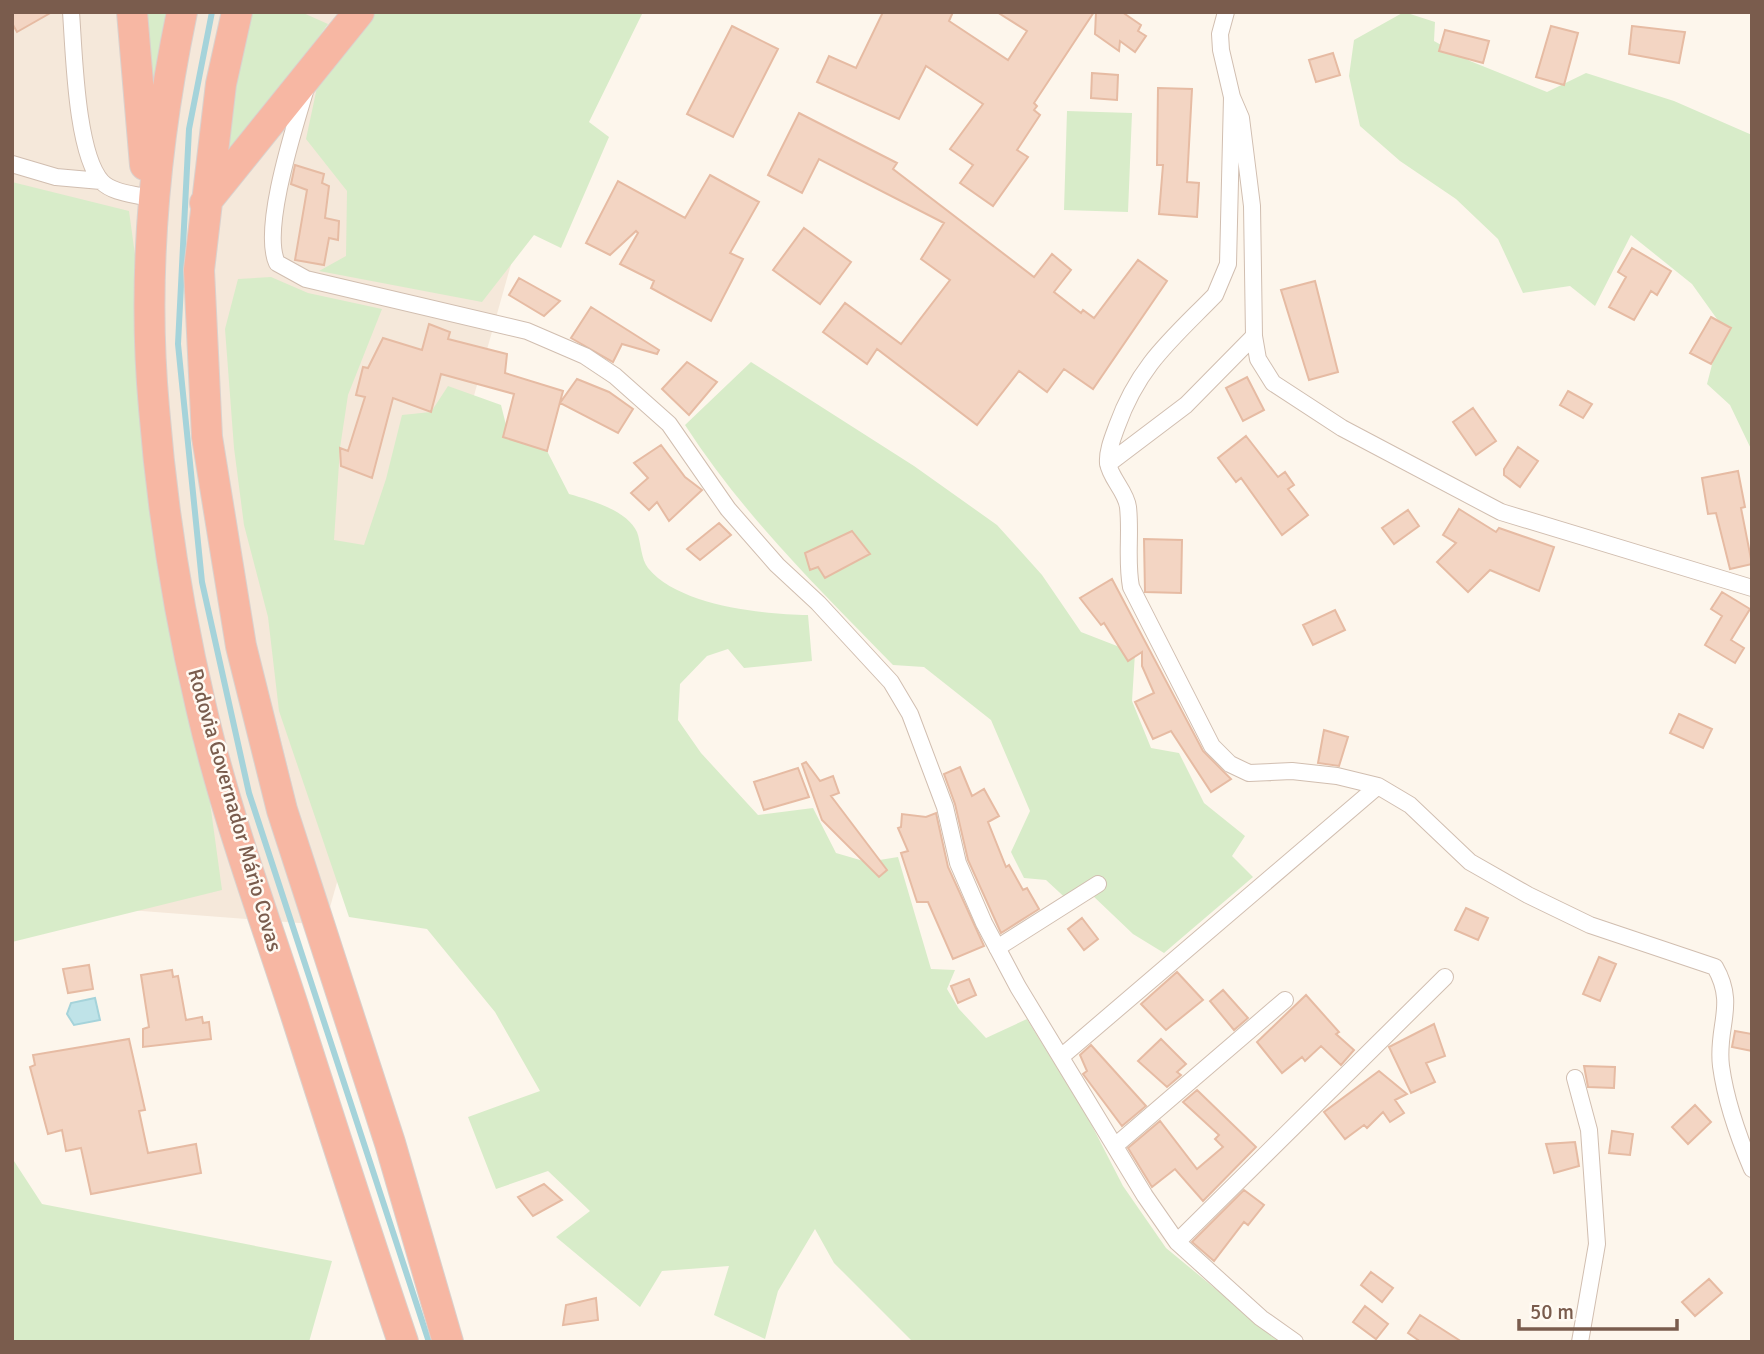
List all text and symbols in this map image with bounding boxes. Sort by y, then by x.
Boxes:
street label: Rodovia Governador Mário Covas [182,666,288,954]
scale bar [1519,1288,1676,1332]
text: 50 m [1530,1299,1574,1325]

